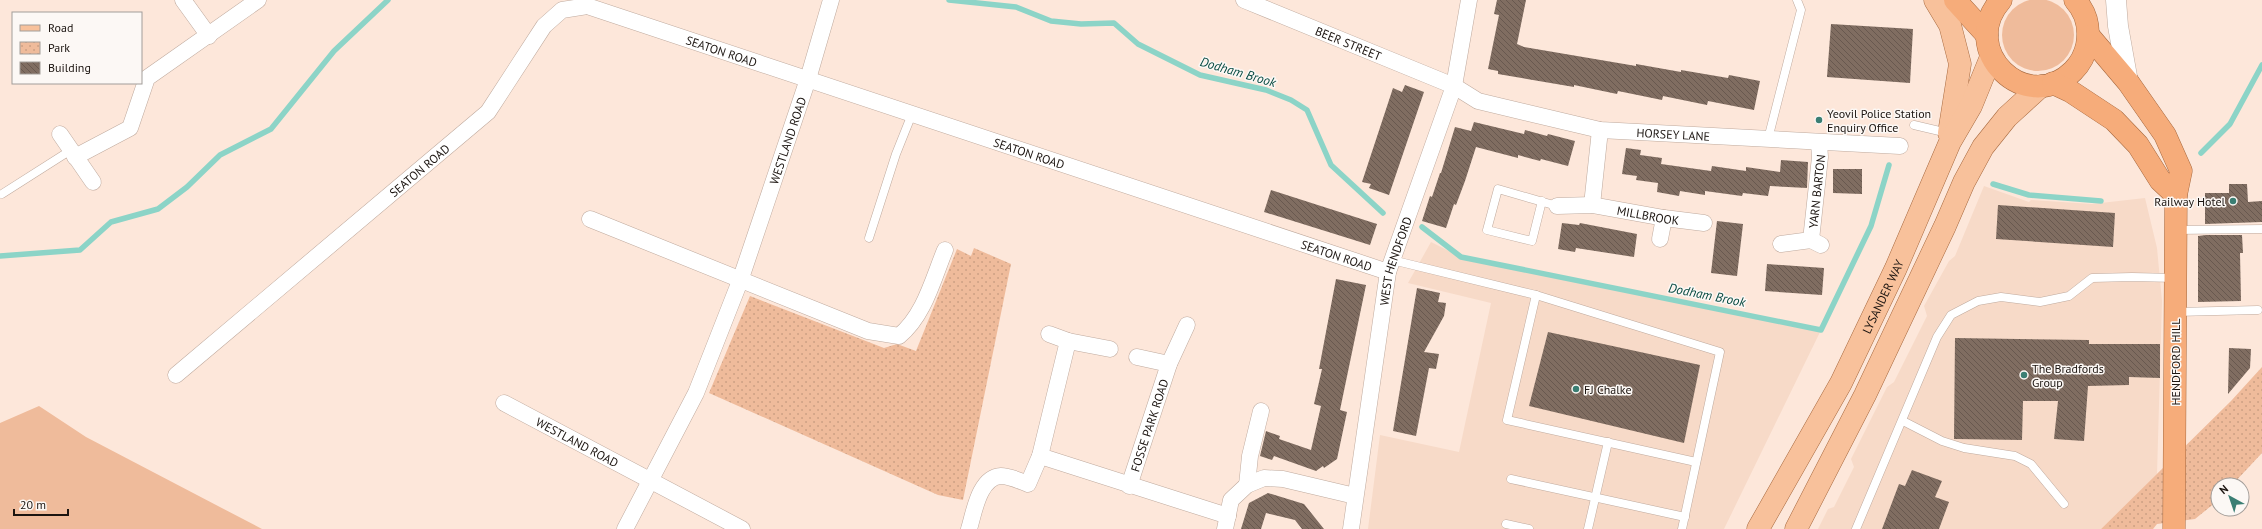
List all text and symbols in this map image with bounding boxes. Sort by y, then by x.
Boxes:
legend [12,12,142,84]
text: Road [48,20,73,35]
street label: BEER STREET [1313,23,1384,63]
street label: SEATON ROAD [684,32,759,70]
text: Park [48,40,70,55]
water label: Dodham Brook [1198,53,1279,91]
text: Building [48,60,91,75]
street label: WESTLAND ROAD [766,95,809,186]
place label: Yeovil Police Station Enquiry Office [1827,106,1931,135]
marker: Yeovil Police Station Enquiry Office [1814,115,1824,125]
street label: HORSEY LANE [1636,124,1710,143]
street label: SEATON ROAD [992,134,1067,172]
street label: SEATON ROAD [386,140,452,200]
street label: YARN BARTON [1805,154,1828,229]
place label: Railway Hotel [2154,194,2225,209]
marker: Railway Hotel [2228,196,2238,206]
street label: MILLBROOK [1616,202,1680,227]
street label: WEST HENDFORD [1376,214,1415,306]
street label: SEATON ROAD [1299,236,1374,274]
street label: LYSANDER WAY [1858,257,1906,336]
water label: Dodham Brook [1667,279,1748,311]
street label: HENDFORD HILL [2168,319,2183,406]
place label: The Bradfords Group [2032,361,2104,390]
marker: The Bradfords Group [2019,370,2029,380]
street label: FOSSE PARK ROAD [1127,377,1171,473]
place label: FJ Chalke [1584,382,1631,397]
marker: FJ Chalke [1571,384,1581,394]
street label: WESTLAND ROAD [533,414,621,470]
north arrow [2210,477,2250,517]
text: N [2216,482,2231,497]
scale bar [14,491,68,517]
text: 20 m [20,497,46,512]

